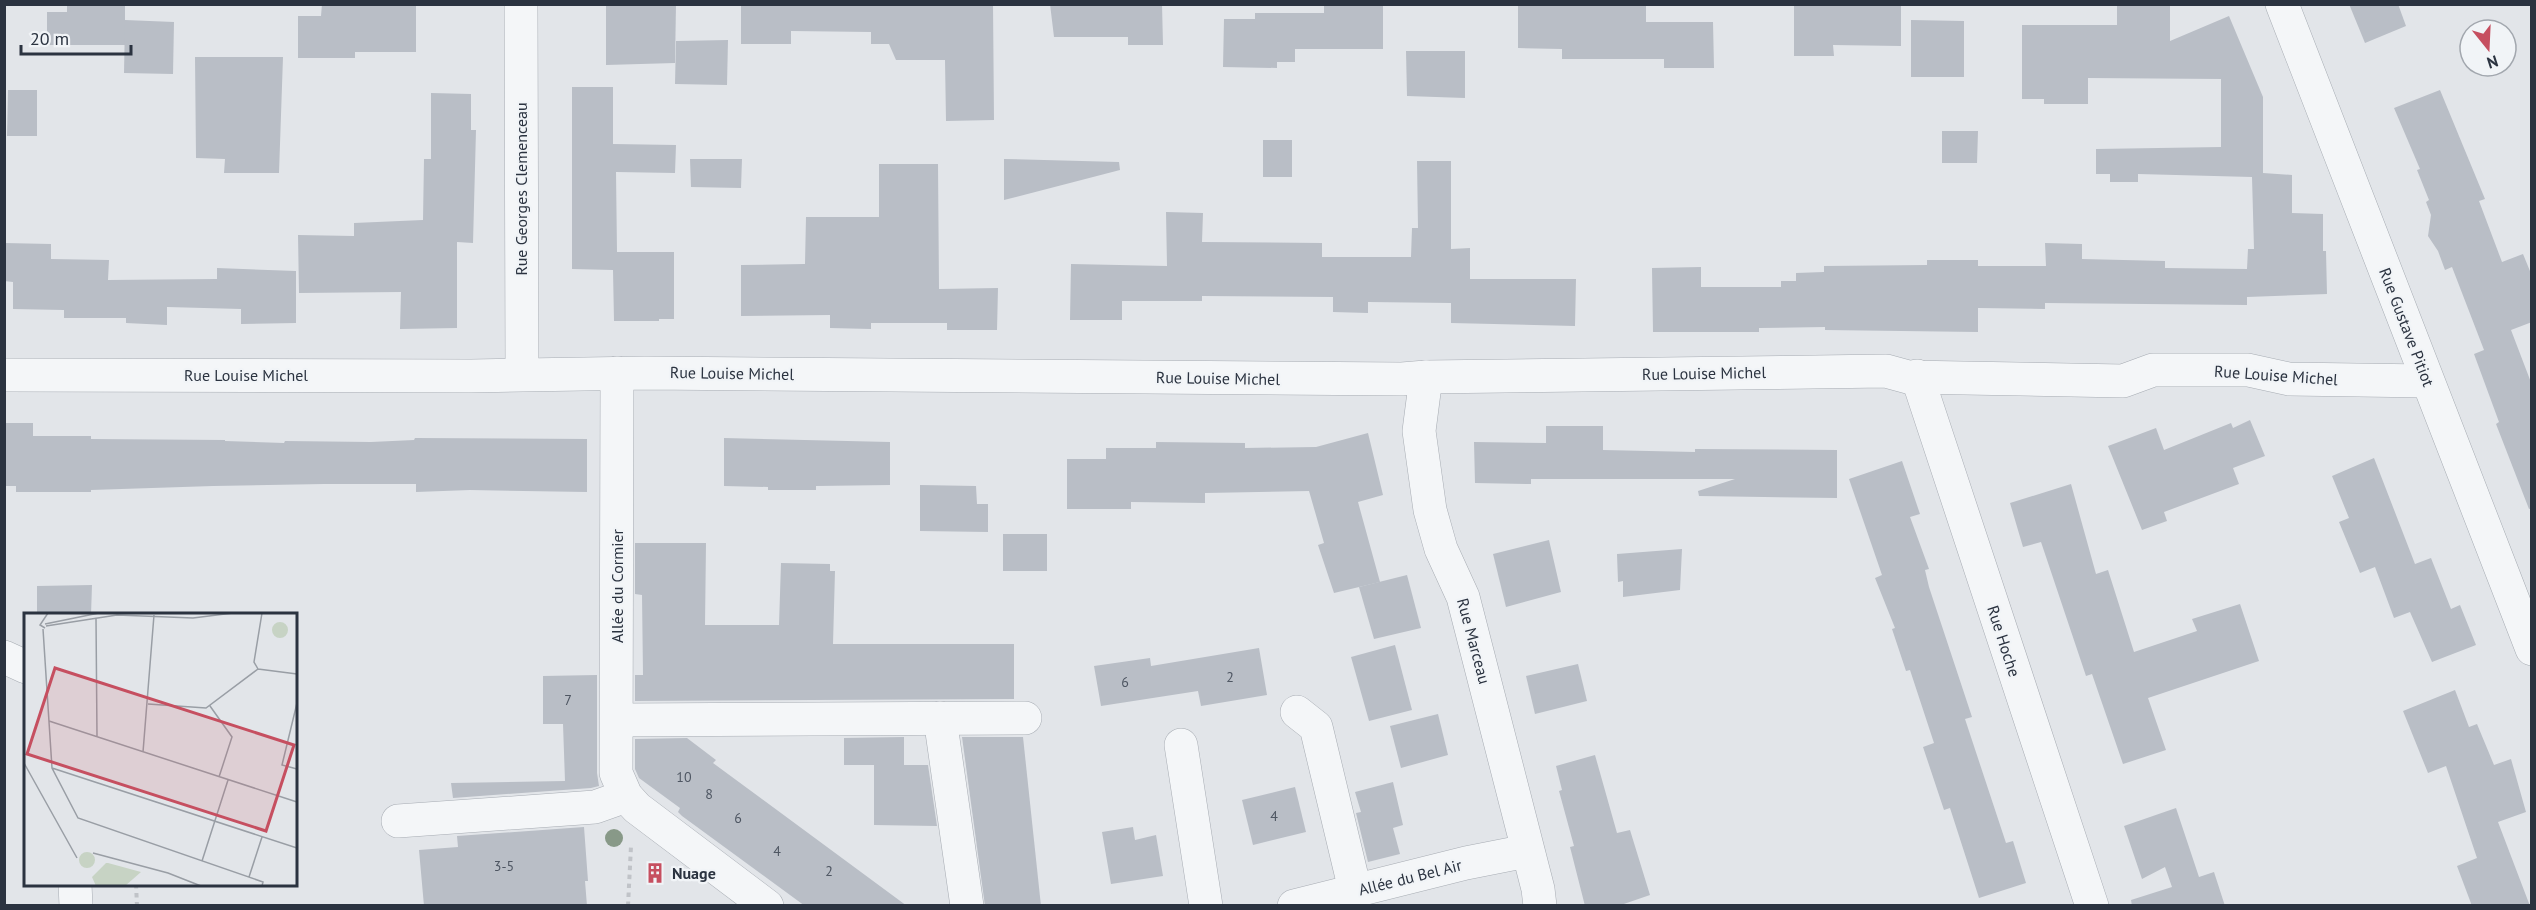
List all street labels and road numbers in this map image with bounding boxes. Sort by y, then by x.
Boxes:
street label: Rue Georges Clemenceau [511,102,531,276]
street label: Rue Gustave Pitiot [2375,265,2439,390]
street label: Rue Louise Michel [2213,361,2339,389]
street label: Rue Louise Michel [670,362,795,384]
street label: Rue Louise Michel [1642,362,1767,384]
street label: Rue Louise Michel [184,365,308,385]
street label: Rue Louise Michel [1156,367,1281,389]
street label: Allée du Cormier [607,528,627,643]
street label: Rue Marceau [1453,596,1495,686]
street label: Rue Hoche [1983,603,2025,679]
street label: Allée du Bel Air [1356,854,1464,899]

